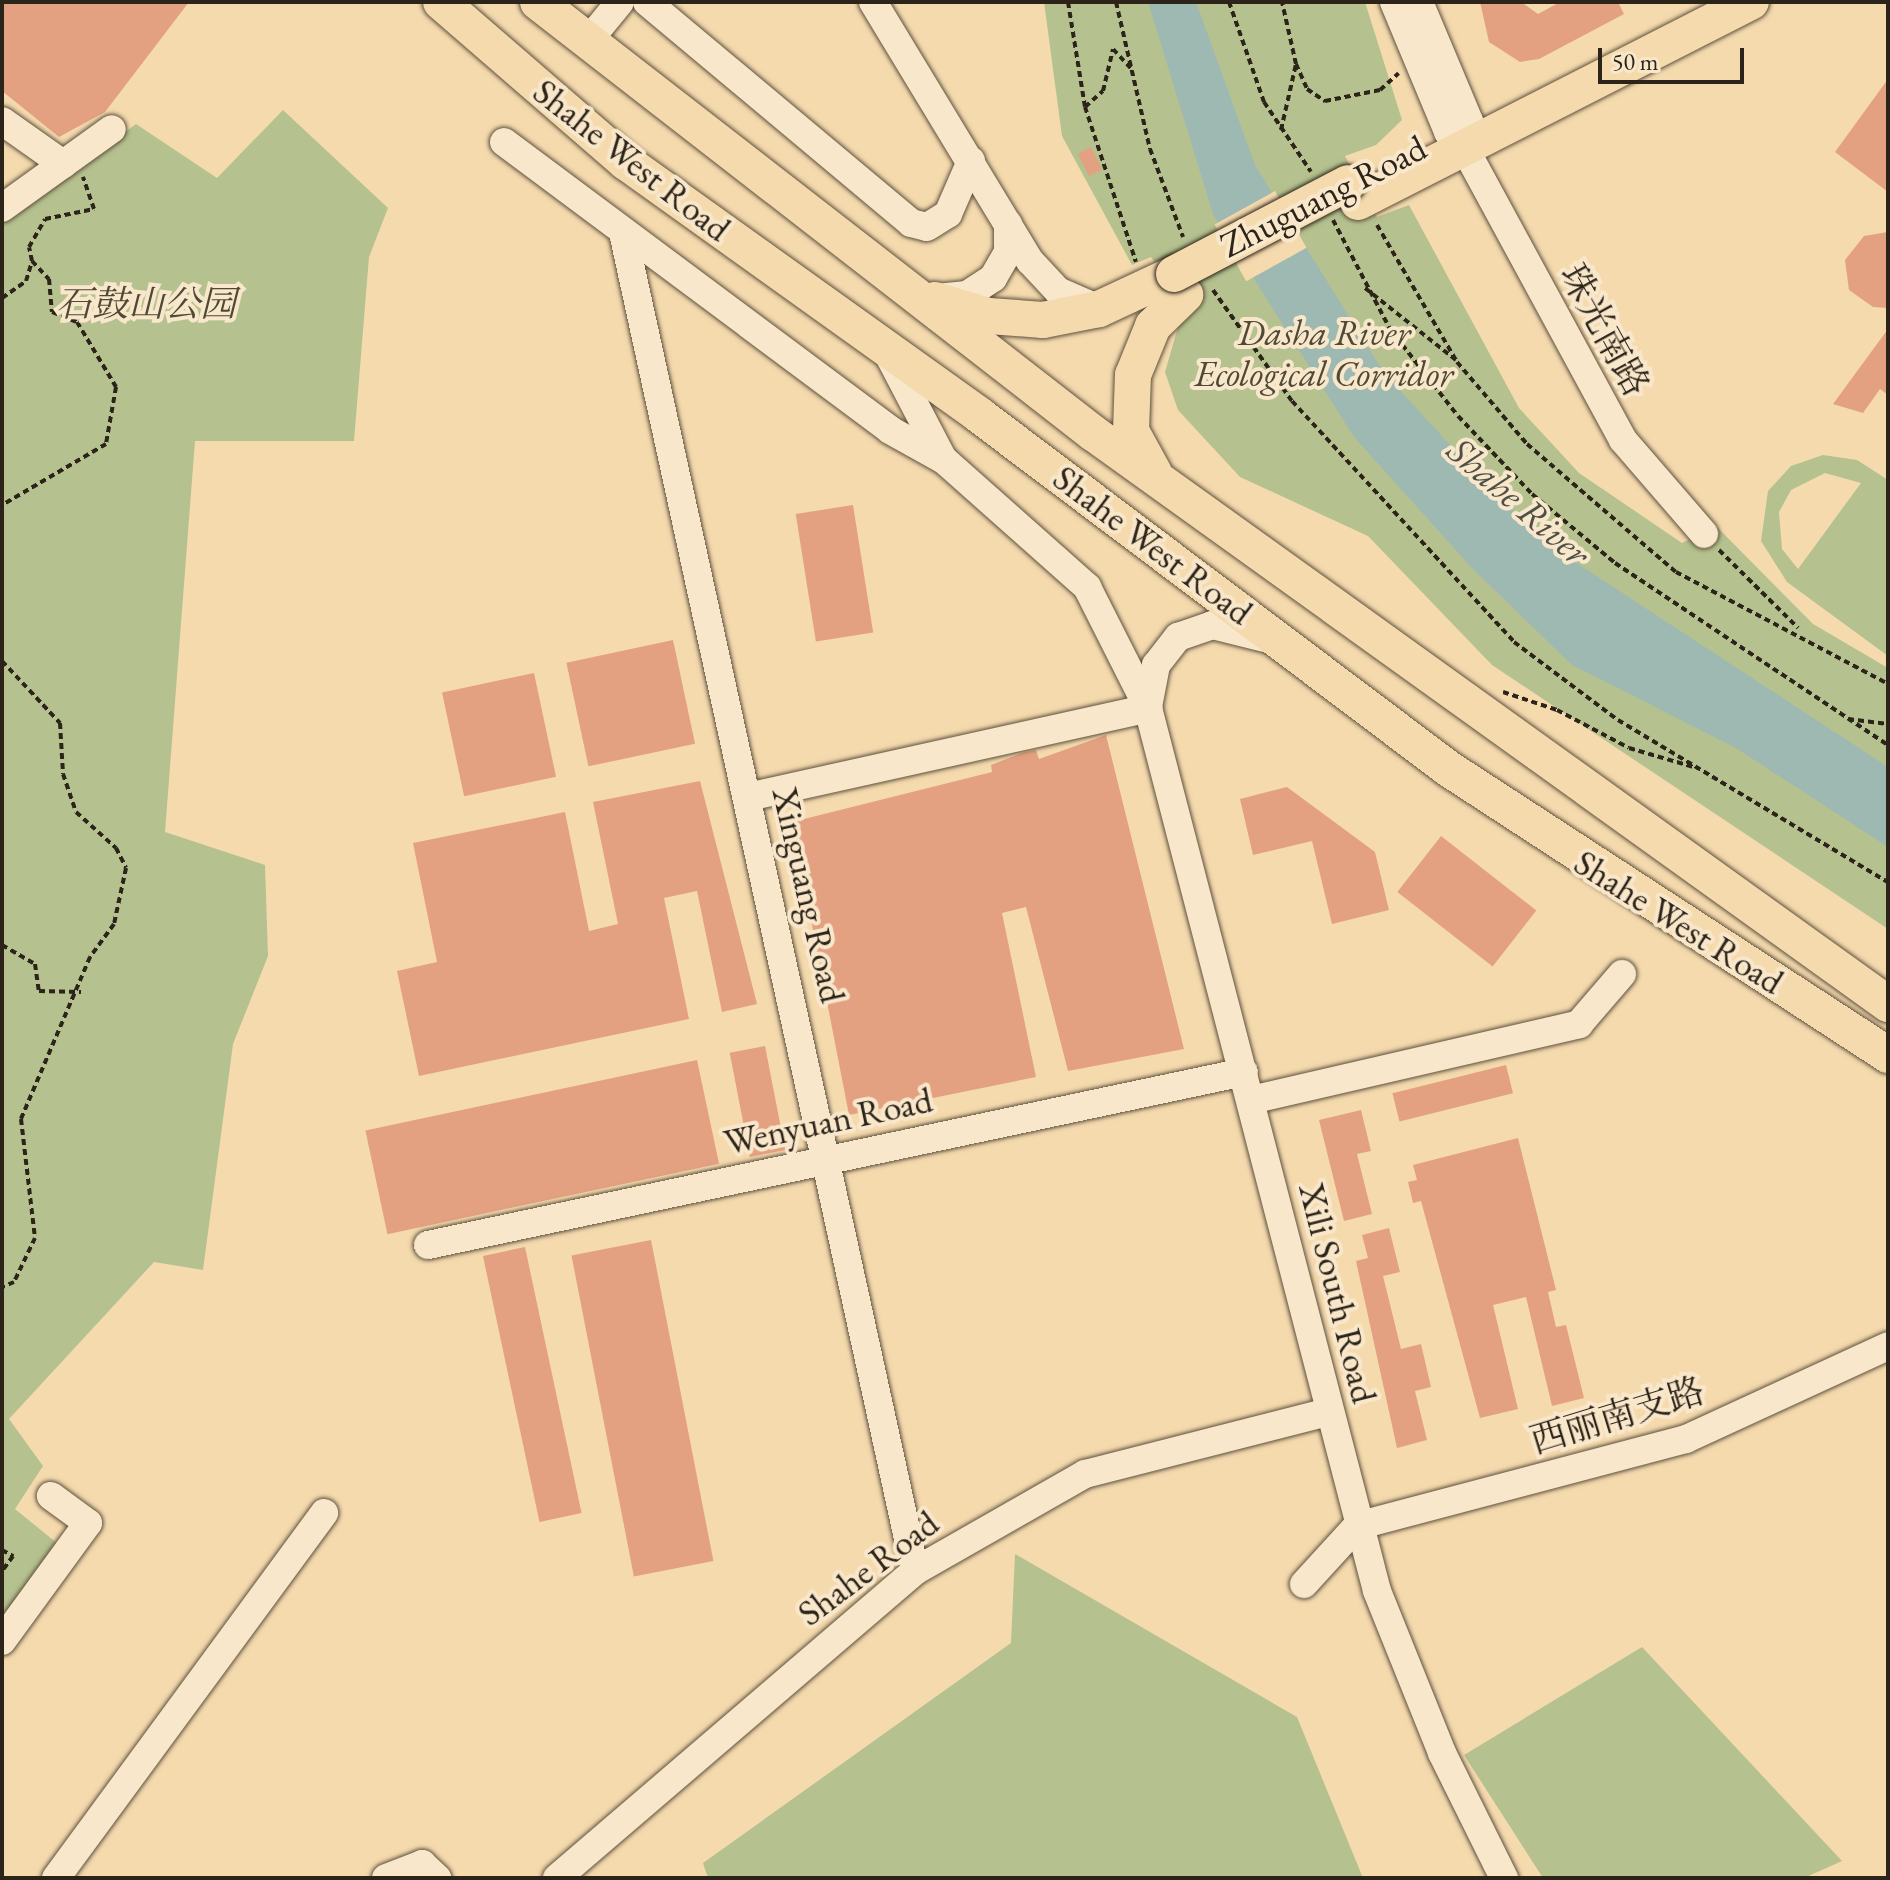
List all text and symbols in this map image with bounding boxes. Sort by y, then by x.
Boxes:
scale bar [1602,32,1748,82]
text: 50 m [1612,46,1659,77]
street label: Shahe West Road [525,70,739,250]
street label: Zhuguang Road [1213,126,1433,266]
street label: 珠光南路 [1551,257,1659,403]
park label: 石鼓山公园 [56,282,236,326]
park label: Dasha River Ecological Corridor [1195,310,1453,395]
water label: Shahe River [1439,427,1599,575]
street label: Shahe West Road [1045,456,1261,634]
street label: Xinguang Road [763,783,855,1007]
street label: Shahe West Road [1567,841,1791,1003]
street label: Wenyuan Road [720,1078,936,1164]
street label: Xili South Road [1290,1179,1386,1407]
street label: 西丽南支路 [1525,1368,1709,1462]
street label: Shahe Road [789,1501,947,1635]

